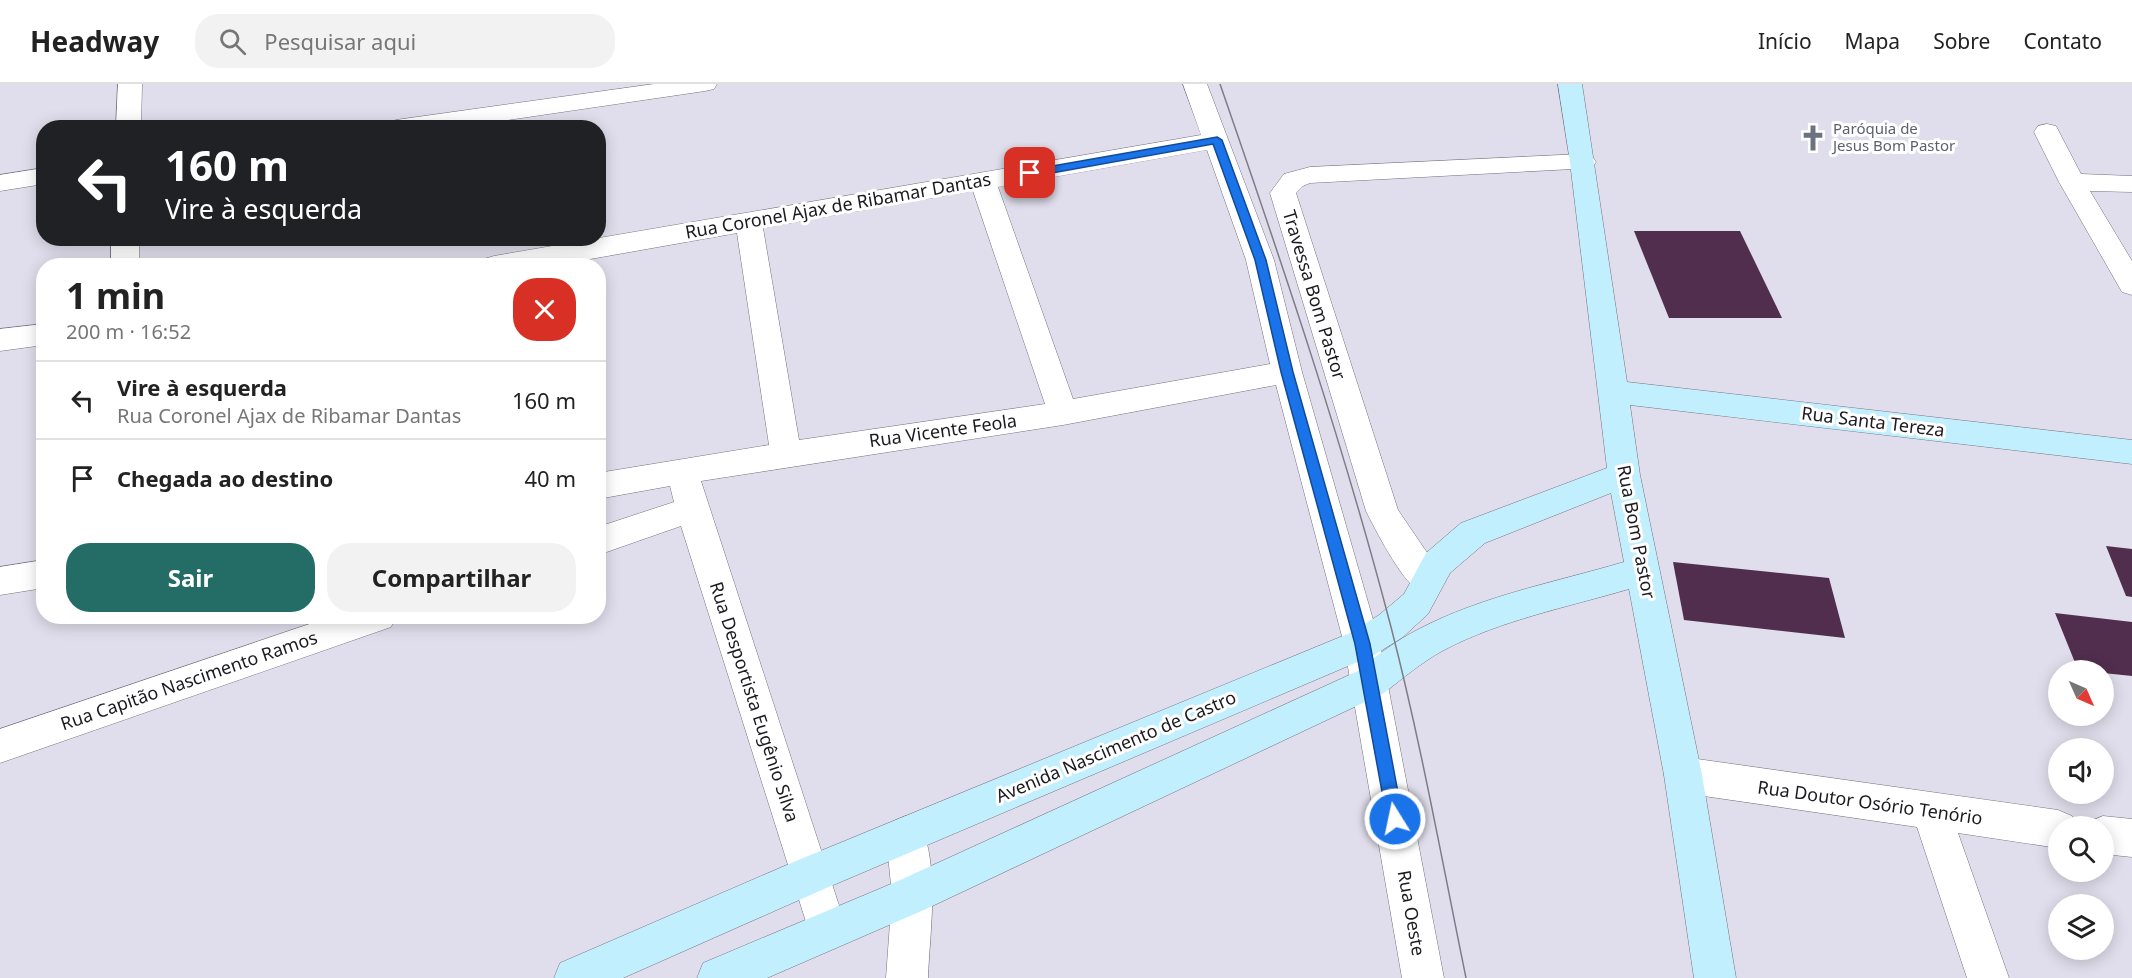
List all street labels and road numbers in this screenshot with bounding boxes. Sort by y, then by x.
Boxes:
street label: Rua Coronel Ajax de Ribamar Dantas [683,166,993,244]
street label: Travessa Bom Pastor [1278,207,1352,383]
street label: Rua Santa Tereza [1800,400,1946,442]
street label: Rua Vicente Feola [867,408,1018,452]
street label: Rua Bom Pastor [1612,463,1662,601]
street label: Rua Desportista Eugênio Silva [705,578,805,825]
street label: Rua Capitão Nascimento Ramos [57,625,320,735]
street label: Avenida Nascimento de Castro [992,684,1239,808]
street label: Rua Doutor Osório Tenório [1756,774,1984,830]
street label: Rua Oeste [1393,868,1431,958]

